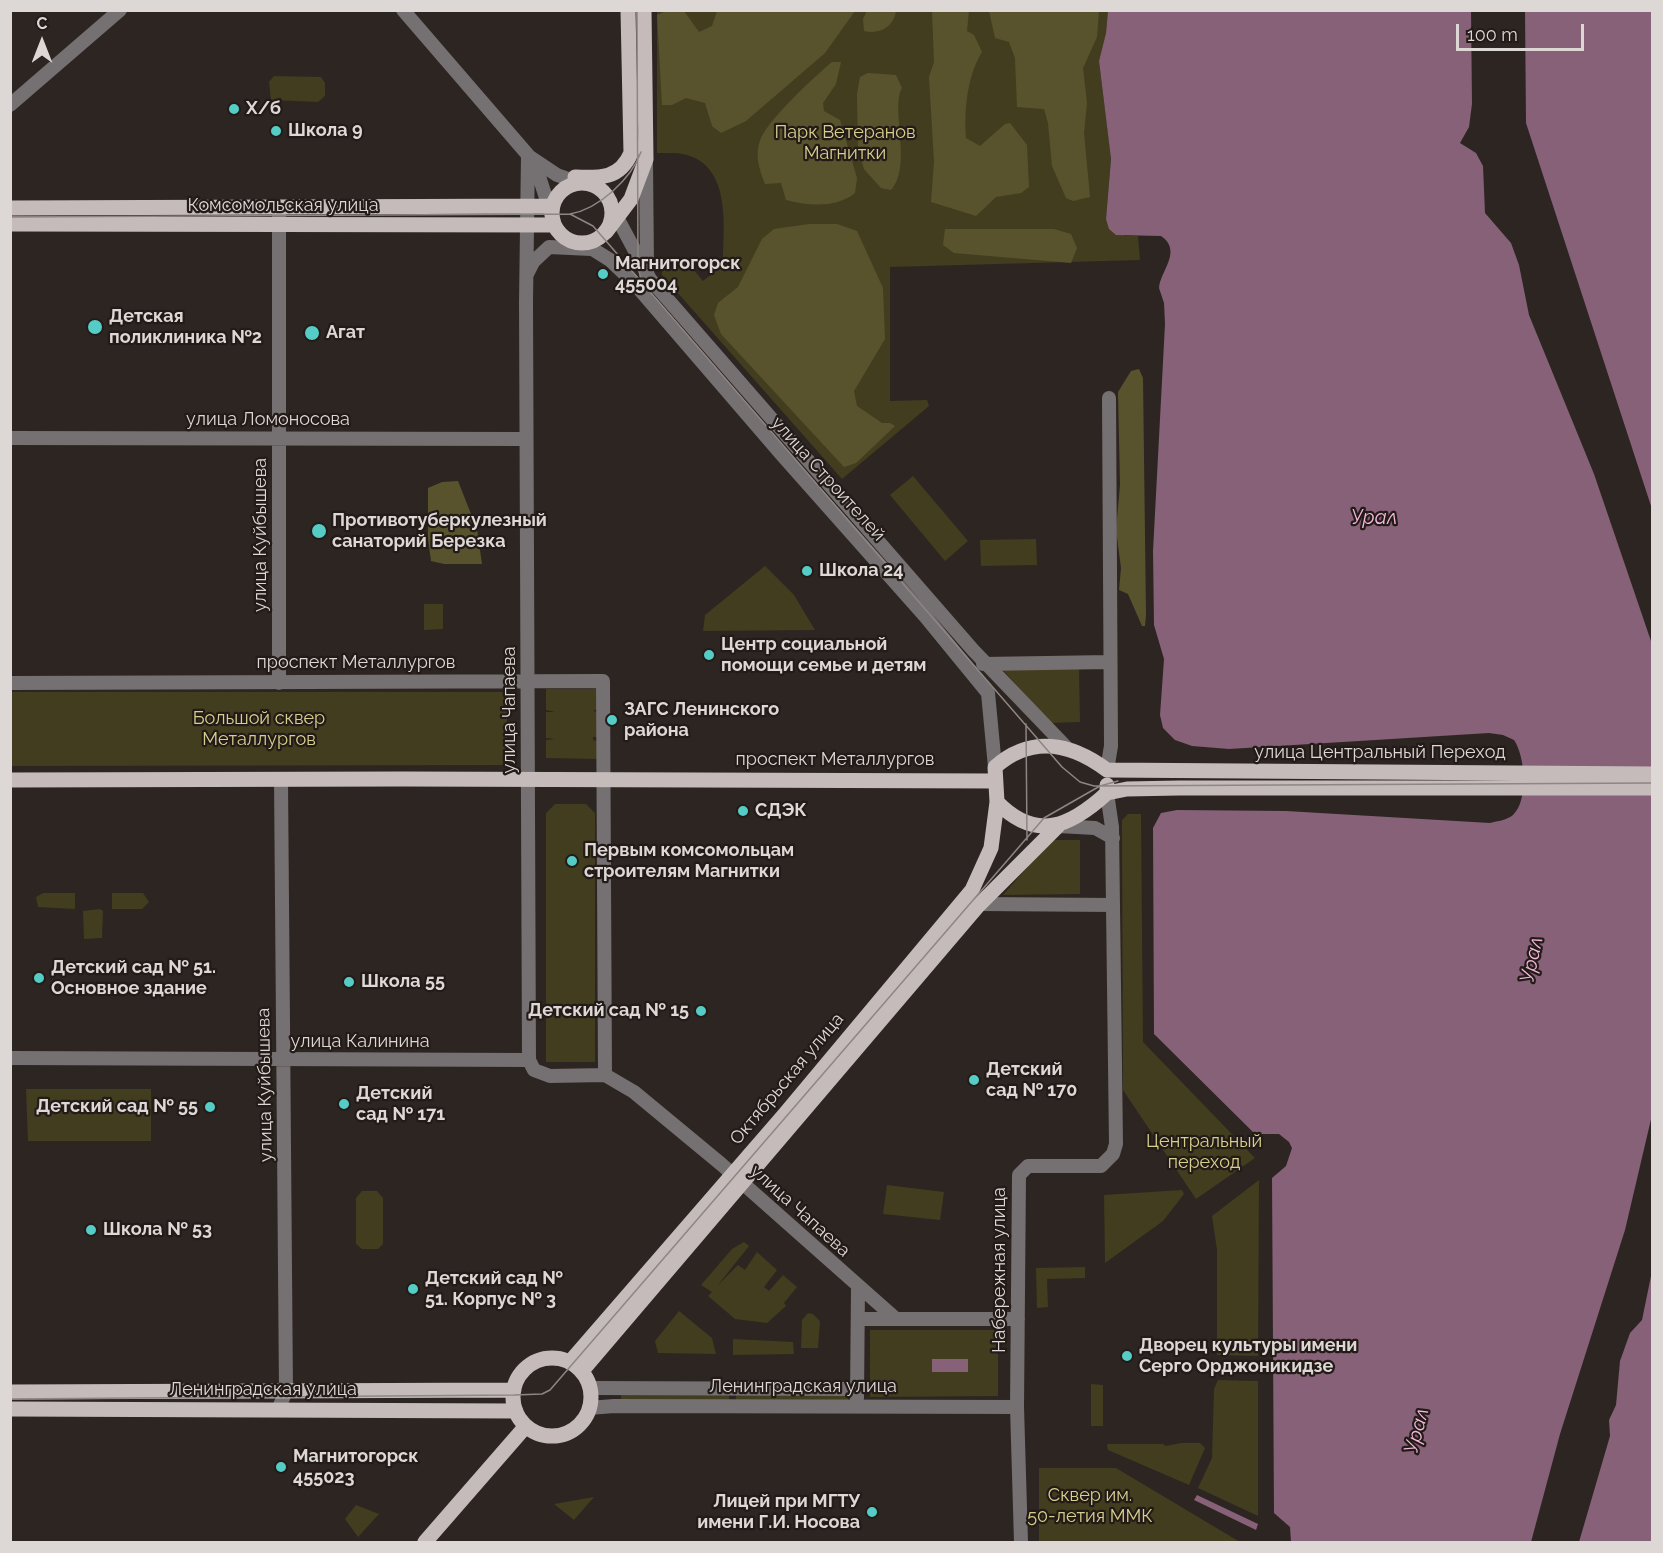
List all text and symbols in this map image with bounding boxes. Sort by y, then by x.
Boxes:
north arrow [12,12,72,72]
scale bar [1459,12,1586,50]
text: С [37,14,47,33]
text: 100 m [1467,24,1518,45]
place label: Х/б [246,98,281,120]
marker: Х/б [227,102,241,116]
place label: Школа 9 [288,120,363,142]
park label: Парк Ветеранов Магнитки [774,122,916,164]
marker: Школа 9 [269,124,283,138]
street label: Комсомольская улица [188,195,378,217]
place label: Магнитогорск 455004 [615,253,741,296]
marker: Магнитогорск 455004 [596,267,610,281]
place label: Детская поликлиника №2 [109,306,262,348]
marker: Детская поликлиника №2 [86,318,104,336]
place label: Агат [326,322,365,344]
marker: Агат [303,324,321,342]
street label: улица Ломоносова [186,409,350,431]
street label: улица Строителей [767,412,889,546]
street label: улица Куйбышева [250,458,272,612]
water label: Урал [1351,506,1397,530]
place label: Противотуберкулезный санаторий Березка [332,510,547,552]
marker: Противотуберкулезный санаторий Березка [310,522,328,540]
place label: Школа 24 [819,560,903,582]
marker: Школа 24 [800,564,814,578]
place label: Центр социальной помощи семье и детям [721,634,926,676]
street label: улица Чапаева [499,647,521,773]
marker: Центр социальной помощи семье и детям [702,648,716,662]
street label: проспект Металлургов [257,652,455,674]
place label: ЗАГС Ленинского района [624,699,779,742]
park label: Большой сквер Металлургов [193,708,325,750]
marker: ЗАГС Ленинского района [605,713,619,727]
street label: улица Центральный Переход [1254,742,1506,764]
street label: проспект Металлургов [736,749,934,771]
place label: СДЭК [755,800,807,822]
marker: СДЭК [736,804,750,818]
place label: Первым комсомольцам строителям Магнитки [584,840,794,882]
marker: Первым комсомольцам строителям Магнитки [565,854,579,868]
water label: Урал [1515,935,1549,985]
place label: Детский сад № 51. Основное здание [51,957,216,1000]
marker: Детский сад № 51. Основное здание [32,971,46,985]
place label: Школа 55 [361,971,445,993]
marker: Школа 55 [342,975,356,989]
place label: Детский сад № 15 [528,1000,689,1022]
marker: Детский сад № 15 [694,1004,708,1018]
street label: улица Куйбышева [253,1008,277,1162]
street label: Октябрьская улица [726,1009,848,1149]
street label: улица Калинина [290,1031,430,1053]
place label: Детский сад № 170 [986,1059,1077,1102]
marker: Детский сад № 170 [967,1073,981,1087]
place label: Детский сад № 171 [356,1083,445,1126]
place label: Детский сад № 55 [36,1096,198,1118]
marker: Детский сад № 171 [337,1097,351,1111]
marker: Детский сад № 55 [203,1100,217,1114]
park label: Центральный переход [1146,1131,1262,1174]
street label: улица Чапаева [746,1160,854,1262]
street label: Набережная улица [989,1187,1011,1353]
place label: Школа № 53 [103,1219,212,1241]
marker: Школа № 53 [84,1223,98,1237]
place label: Детский сад № 51. Корпус № 3 [425,1268,563,1310]
marker: Детский сад № 51. Корпус № 3 [406,1282,420,1296]
place label: Дворец культуры имени Серго Орджоникидзе [1139,1335,1357,1378]
marker: Дворец культуры имени Серго Орджоникидзе [1120,1349,1134,1363]
street label: Ленинградская улица [709,1376,897,1398]
street label: Ленинградская улица [169,1379,357,1401]
water label: Урал [1399,1405,1435,1457]
place label: Магнитогорск 455023 [293,1446,419,1488]
marker: Магнитогорск 455023 [274,1460,288,1474]
park label: Сквер им. 50-летия ММК [1027,1485,1153,1528]
place label: Лицей при МГТУ имени Г.И. Носова [697,1491,860,1534]
marker: Лицей при МГТУ имени Г.И. Носова [865,1505,879,1519]

